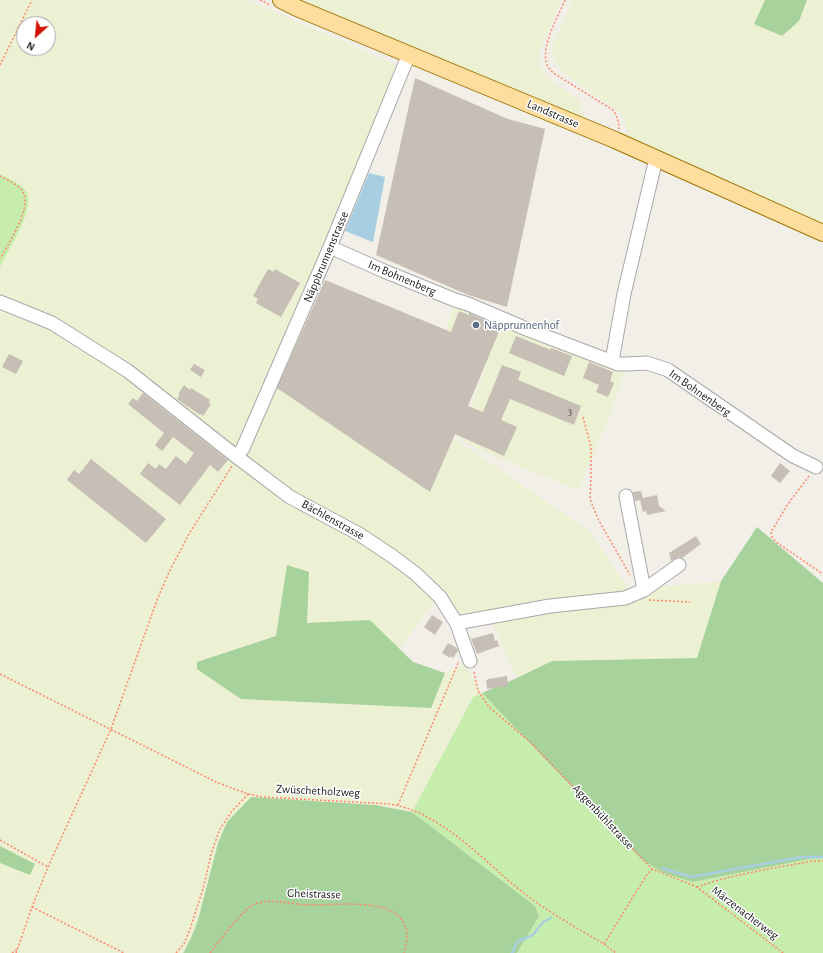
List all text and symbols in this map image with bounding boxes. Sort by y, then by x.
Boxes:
north arrow [16,16,56,56]
text: N [25,40,37,53]
street label: Landstrasse [525,97,581,131]
street label: Näppbrunnenstrasse [300,209,352,305]
street label: Im Bohnenberg [366,257,438,299]
place label: Näpprunnenhof [484,318,559,332]
marker: Näpprunnenhof [471,320,481,330]
street label: Im Bohnenberg [666,366,734,420]
house number: 3 [568,406,572,418]
street label: Bächlenstrasse [299,497,367,543]
street label: Aggenbühlstrasse [569,781,637,853]
street label: Zwüschetholzweg [276,782,360,800]
street label: Märzenacherweg [709,883,781,943]
street label: Gheistrasse [287,886,341,902]

